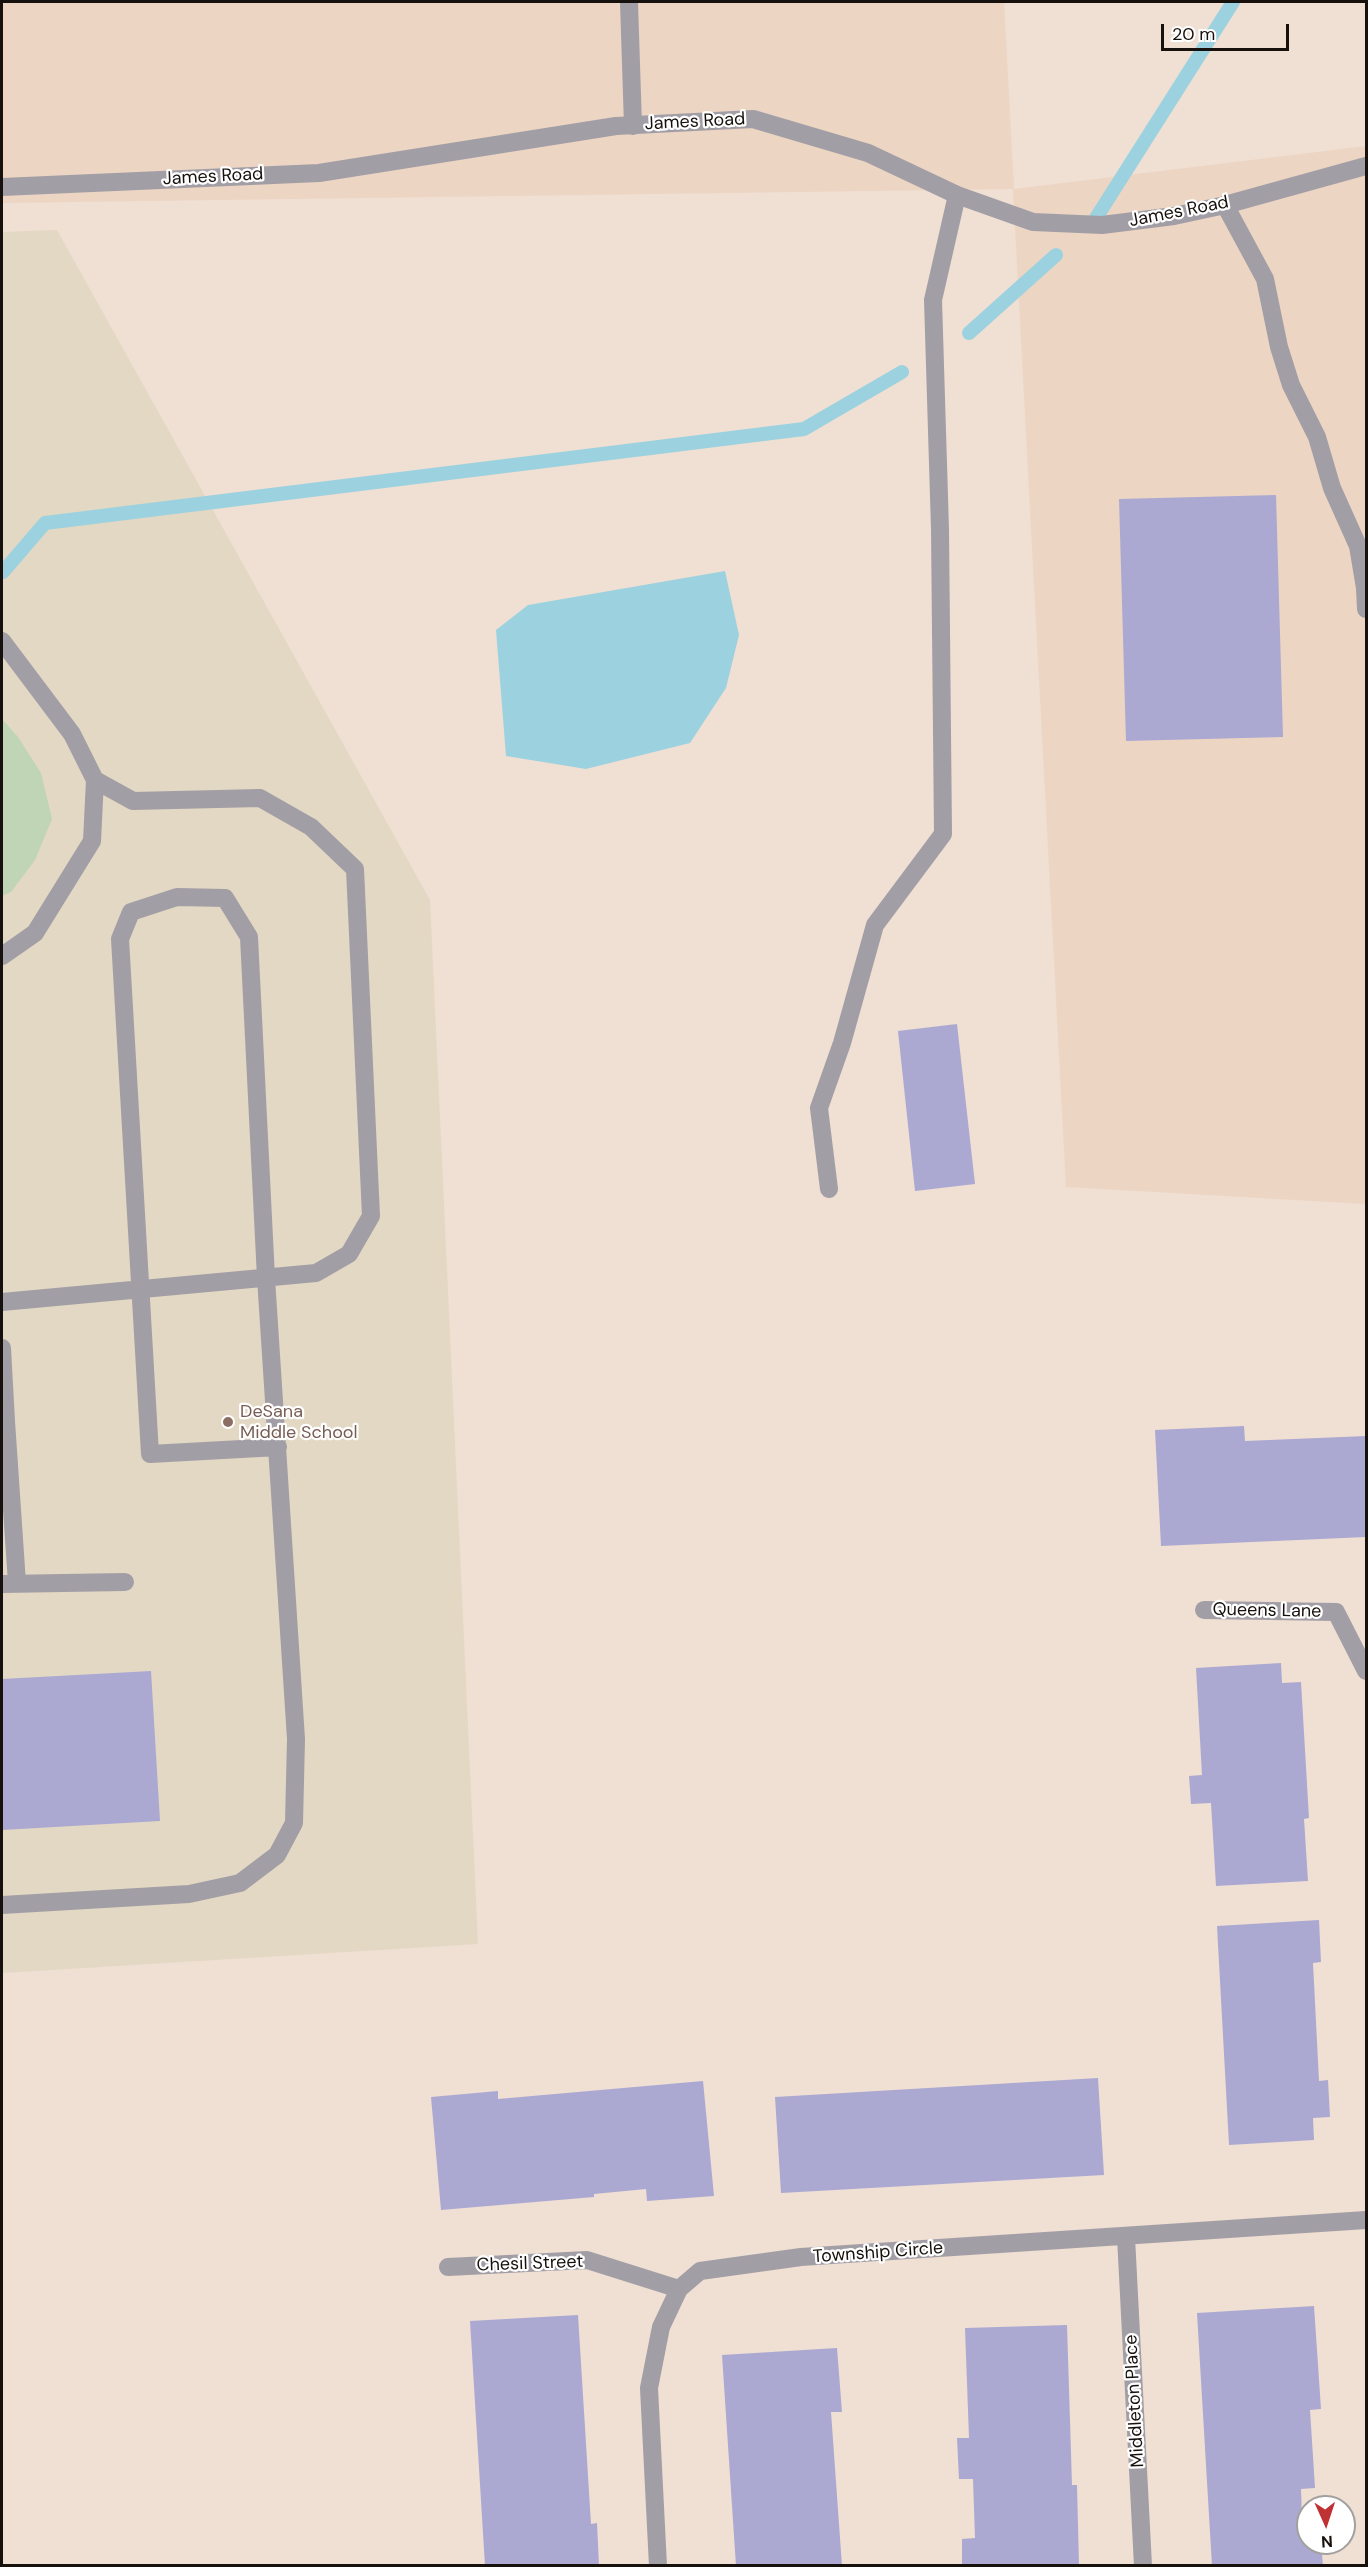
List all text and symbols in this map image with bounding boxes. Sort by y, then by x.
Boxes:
scale bar [1164,12,1292,50]
text: 20 m [1172,22,1215,46]
street label: James Road [644,109,746,135]
street label: James Road [162,164,264,190]
street label: James Road [1127,192,1231,232]
place label: DeSana Middle School [240,1401,358,1444]
marker: DeSana Middle School [221,1415,235,1429]
street label: Queens Lane [1212,1599,1322,1623]
street label: Township Circle [812,2238,944,2268]
street label: Chesil Street [476,2251,584,2277]
street label: Middleton Place [1121,2334,1149,2468]
north arrow [1296,2495,1356,2555]
text: N [1320,2531,1333,2552]

